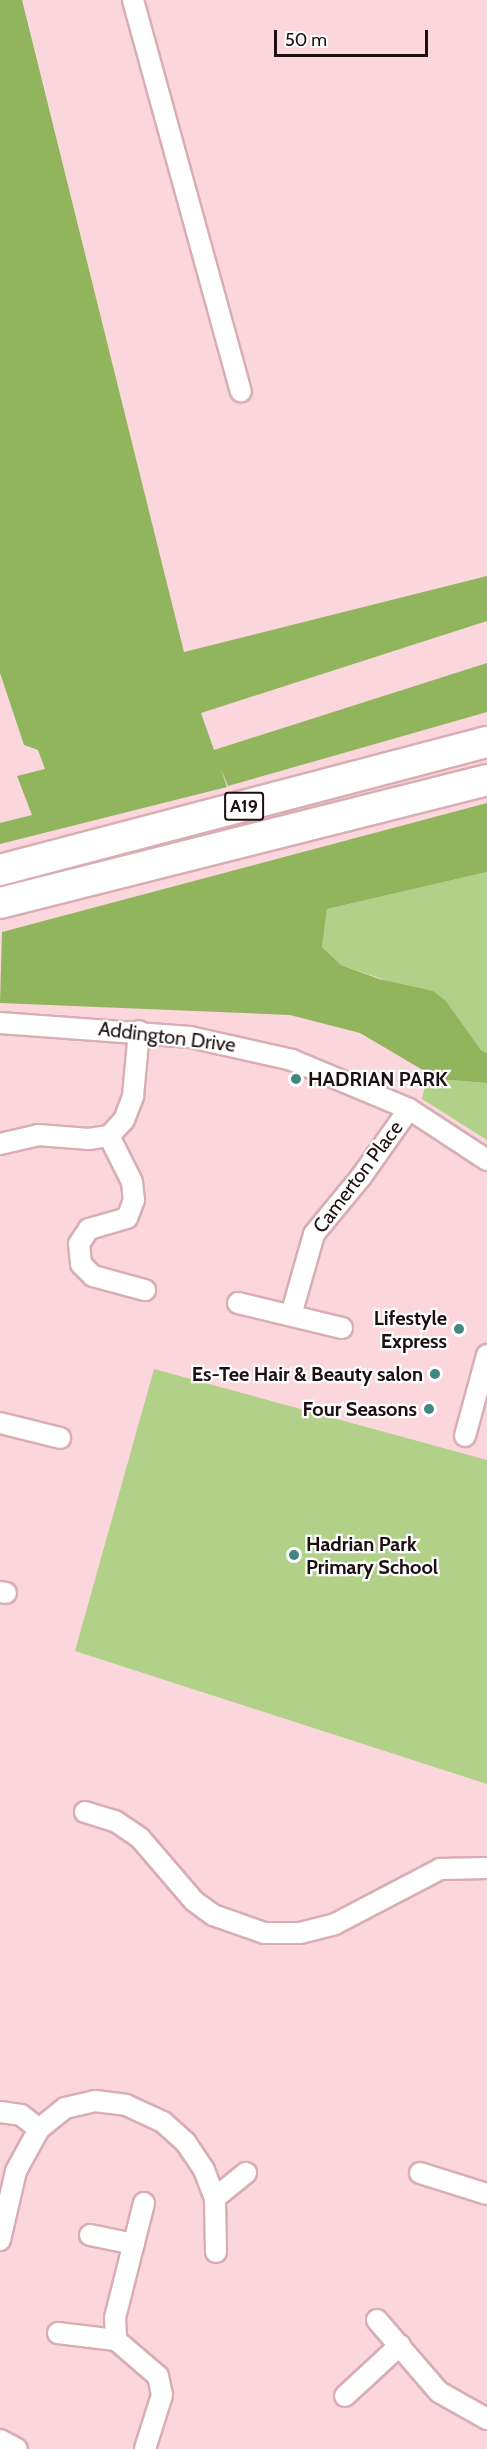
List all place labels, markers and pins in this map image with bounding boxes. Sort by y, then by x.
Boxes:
place label: HADRIAN PARK [308,1067,447,1091]
marker: HADRIAN PARK [289,1072,303,1086]
place label: Lifestyle Express [374,1306,447,1353]
marker: Lifestyle Express [452,1322,466,1336]
place label: Es-Tee Hair & Beauty salon [192,1362,423,1386]
marker: Es-Tee Hair & Beauty salon [428,1367,442,1381]
place label: Four Seasons [302,1397,417,1421]
marker: Four Seasons [422,1402,436,1416]
place label: Hadrian Park Primary School [306,1532,438,1579]
marker: Hadrian Park Primary School [287,1548,301,1562]

